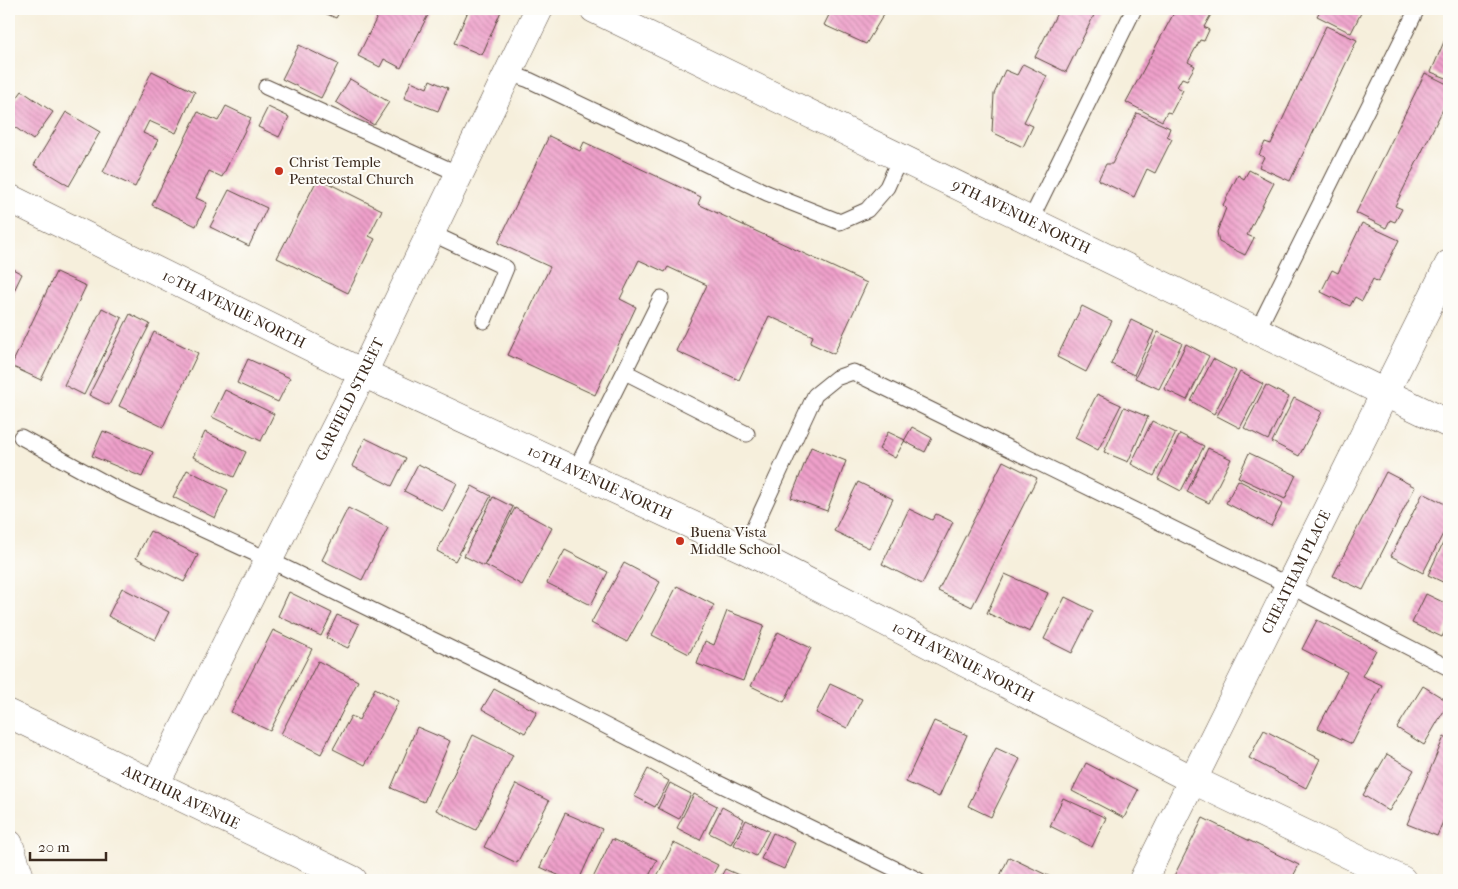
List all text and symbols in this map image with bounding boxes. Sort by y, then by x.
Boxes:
place label: Christ Temple Pentecostal Church [289,153,415,188]
marker: Christ Temple Pentecostal Church [273,165,285,177]
street label: 9TH AVENUE NORTH [949,175,1094,258]
street label: 10TH AVENUE NORTH [160,266,309,352]
street label: GARFIELD STREET [311,334,388,464]
street label: 10TH AVENUE NORTH [525,441,675,524]
street label: CHEATHAM PLACE [1258,507,1334,637]
place label: Buena Vista Middle School [690,523,781,558]
marker: Buena Vista Middle School [674,535,686,547]
street label: 10TH AVENUE NORTH [889,618,1037,706]
street label: ARTHUR AVENUE [119,761,243,833]
scale bar [30,829,106,861]
text: 20 m [38,838,70,856]

